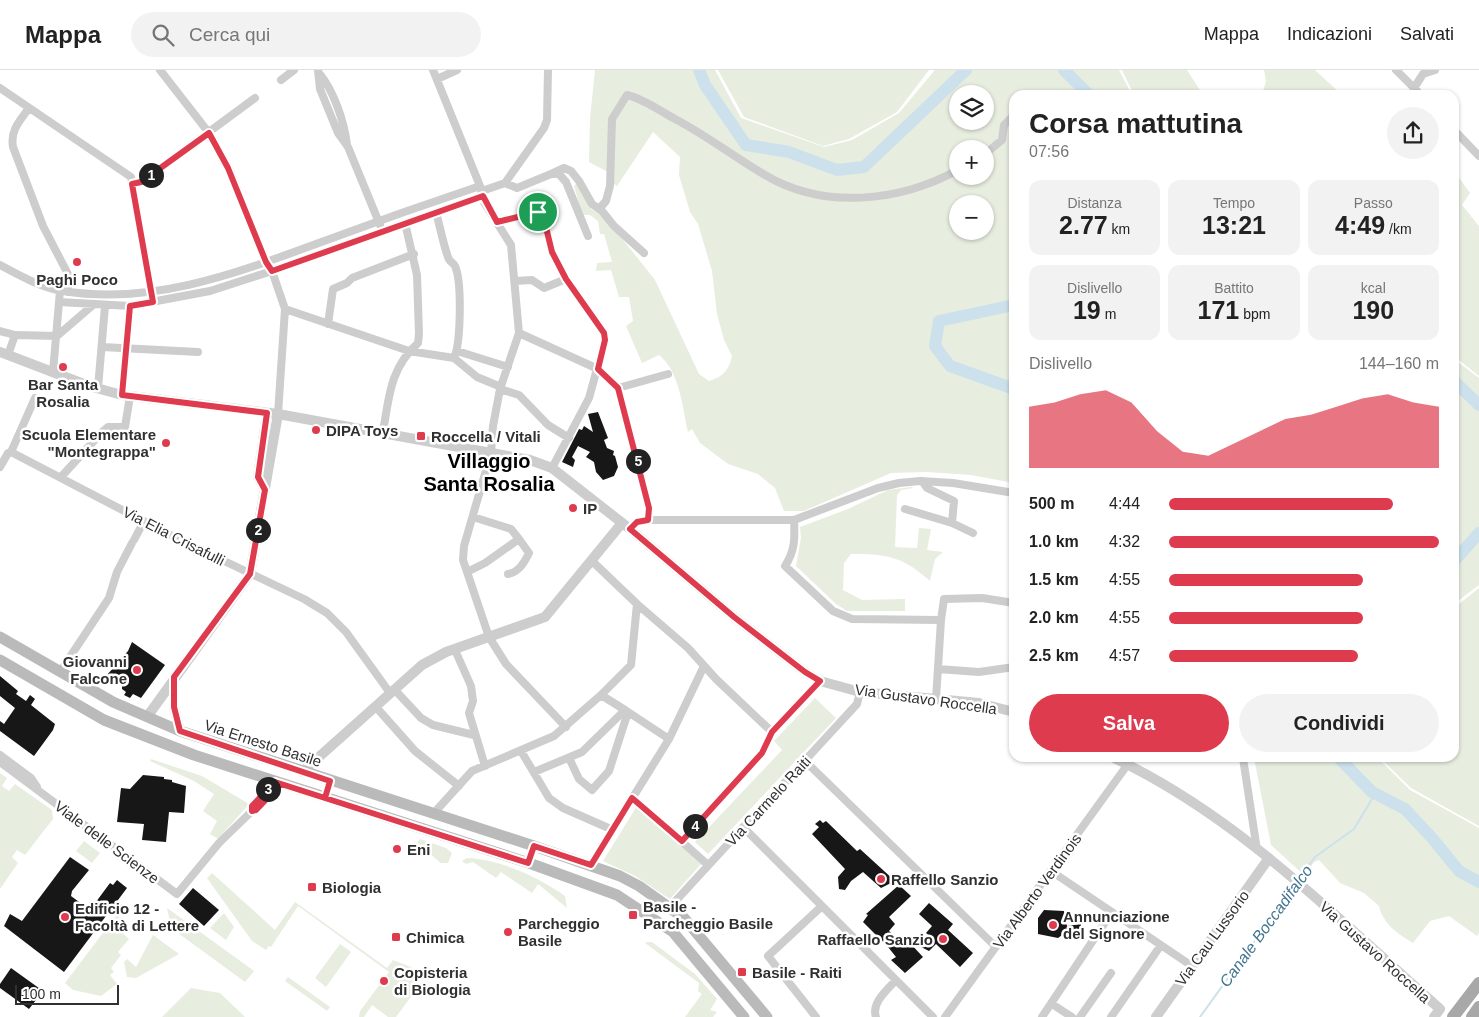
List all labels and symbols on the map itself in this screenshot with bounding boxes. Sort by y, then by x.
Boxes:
pin: 1 [138,162,164,188]
pin [517,191,559,233]
marker: Paghi Poco [71,256,83,268]
place label: Paghi Poco [36,271,118,288]
marker: Bar Santa Rosalia [57,361,69,373]
place label: Bar Santa Rosalia [28,376,99,410]
place label: DIPA Toys [326,422,398,439]
marker: DIPA Toys [310,424,322,436]
place label: Scuola Elementare "Montegrappa" [22,426,156,460]
place label: Roccella / Vitali [431,428,541,445]
marker: Roccella / Vitali [415,430,427,442]
marker: Scuola Elementare "Montegrappa" [160,437,172,449]
pin: 5 [626,448,650,474]
district label: Villaggio Santa Rosalia [423,450,555,495]
place label: IP [583,500,597,517]
marker: IP [567,502,579,514]
street label: Via Elia Crisafulli [120,503,228,569]
pin: 2 [246,518,270,542]
place label: Giovanni Falcone [63,653,127,687]
marker: Giovanni Falcone [131,664,143,676]
street label: Via Gustavo Roccella [854,681,999,717]
street label: Via Ernesto Basile [202,716,324,770]
street label: Via Carmelo Raiti [722,753,814,849]
pin: 3 [256,776,280,802]
street label: Viale delle Scienze [51,797,163,887]
pin: 4 [682,814,708,838]
street label: Via Alberto Verdinois [990,830,1084,952]
place label: Eni [407,841,430,858]
marker: Eni [391,843,403,855]
water label: Canale Boccadifalco [1216,862,1316,990]
place label: Raffello Sanzio [891,871,999,888]
marker: Raffello Sanzio [875,873,887,885]
place label: Biologia [322,879,382,896]
marker: Biologia [306,881,318,893]
street label: Via Cau Lussorio [1172,887,1252,989]
place label: Basile - Parcheggio Basile [643,898,773,932]
street label: Via Gustavo Roccella [1316,898,1434,1007]
place label: Edificio 12 - Facoltà di Lettere [75,900,199,934]
place label: Annunciazione del Signore [1063,908,1170,942]
marker: Basile - Parcheggio Basile [627,909,639,921]
marker: Edificio 12 - Facoltà di Lettere [59,911,71,923]
place label: Parcheggio Basile [518,915,600,949]
marker: Annunciazione del Signore [1047,919,1059,931]
marker: Parcheggio Basile [502,926,514,938]
place label: Chimica [406,929,465,946]
marker: Chimica [390,931,402,943]
place label: Raffaello Sanzio [817,931,933,948]
marker: Raffaello Sanzio [937,933,949,945]
place label: Copisteria di Biologia [394,964,471,998]
place label: Basile - Raiti [752,964,842,981]
marker: Basile - Raiti [736,966,748,978]
marker: Copisteria di Biologia [378,975,390,987]
scale bar [15,982,119,1005]

